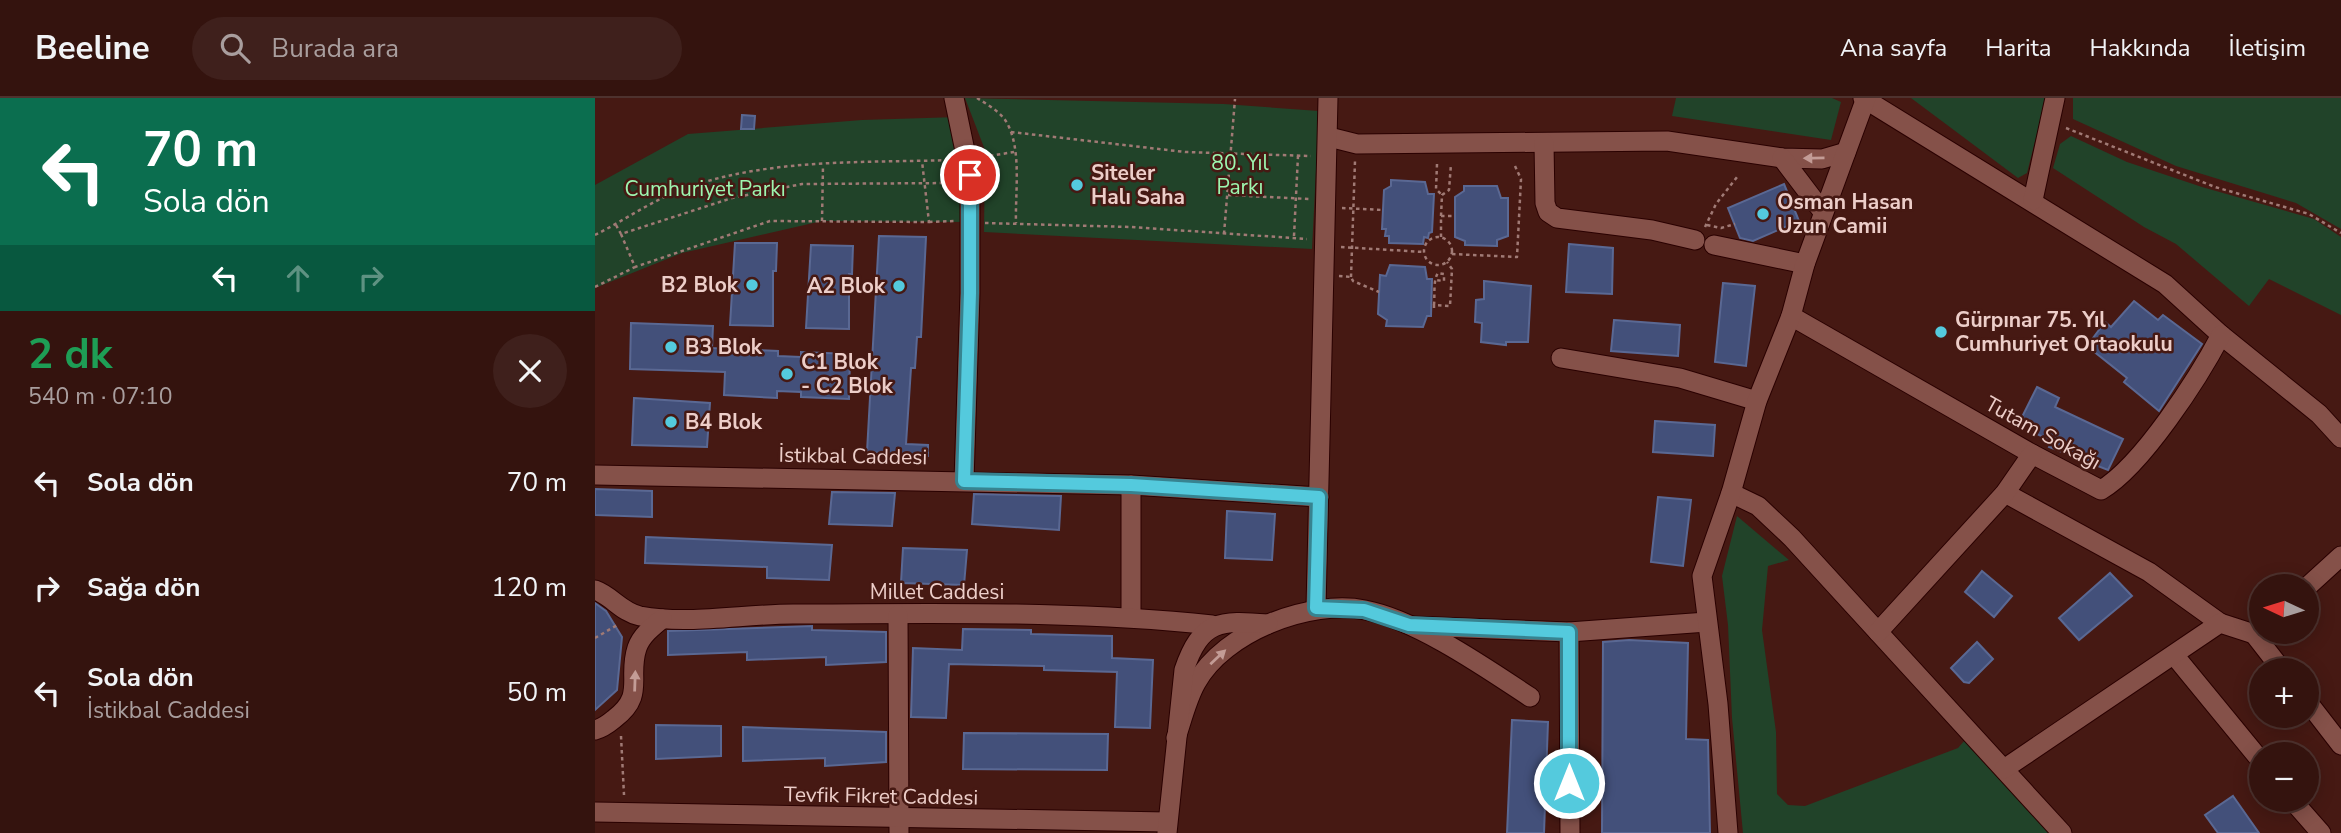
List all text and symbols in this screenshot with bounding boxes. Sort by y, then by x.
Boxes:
search box [192,17,682,80]
text: Beeline [35,26,150,71]
icon: search [216,29,254,67]
text: Burada ara [272,31,399,66]
text: Ana sayfa [1840,32,1947,64]
text: Harita [1985,32,2052,64]
text: Hakkında [2090,32,2190,64]
text: İletişim [2228,32,2306,64]
text: 70 m [143,116,258,183]
icon: left [28,126,119,217]
pin [940,145,1000,205]
park label: 80. Yıl Parkı [1211,149,1269,201]
one-way arrow [1803,152,1825,164]
icon: arrive [951,156,989,194]
place label: Siteler Halı Saha [1091,159,1185,211]
park label: Cumhuriyet Parkı [624,175,786,203]
marker: Siteler Halı Saha [1069,177,1085,193]
text: Sola dön [143,180,270,223]
place label: Osman Hasan Uzun Camii [1777,188,1913,240]
marker: Osman Hasan Uzun Camii [1755,206,1771,222]
icon: left [206,259,244,297]
icon: ahead [279,259,317,297]
icon: right [352,259,390,297]
place label: B2 Blok [661,271,739,299]
place label: A2 Blok [807,272,886,300]
marker: B2 Blok [744,277,760,293]
marker: A2 Blok [891,278,907,294]
place label: Gürpınar 75. Yıl Cumhuriyet Ortaokulu [1955,306,2173,358]
marker: Gürpınar 75. Yıl Cumhuriyet Ortaokulu [1933,324,1949,340]
text: 2 dk [28,326,112,383]
place label: B3 Blok [685,333,763,361]
button: close [493,334,567,408]
marker: B3 Blok [663,339,679,355]
place label: C1 Blok - C2 Blok [801,348,893,400]
marker: C1 Blok - C2 Blok [779,366,795,382]
text: 540 m · 07:10 [28,381,173,412]
street label: Tutam Sokağı [1980,390,2106,476]
place label: B4 Blok [685,408,763,436]
marker: B4 Blok [663,414,679,430]
street label: İstikbal Caddesi [778,441,928,471]
icon: left [28,464,66,502]
text: Sola dön [87,465,194,500]
text: 70 m [507,465,567,500]
icon: right [28,569,66,607]
text: Sağa dön [87,570,200,605]
text: 120 m [491,570,567,605]
north arrow [2249,574,2319,644]
map controls [2249,574,2319,812]
street label: Millet Caddesi [870,578,1004,606]
one-way arrow [1209,650,1226,666]
button: + [2249,658,2319,728]
text: Sola dön [87,660,194,695]
one-way arrow [630,670,641,692]
icon: left [28,674,66,712]
text: 50 m [507,675,567,710]
text: İstikbal Caddesi [87,695,250,726]
button: − [2249,742,2319,812]
position arrow [1532,746,1606,820]
street label: Tevfik Fikret Caddesi [784,780,978,812]

